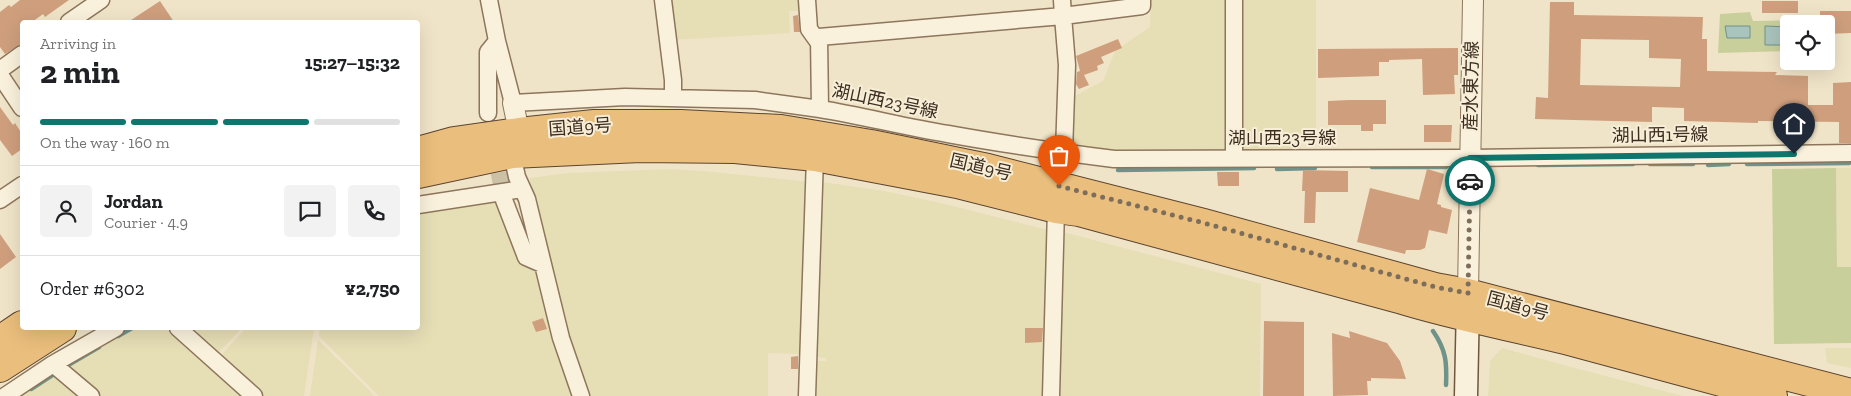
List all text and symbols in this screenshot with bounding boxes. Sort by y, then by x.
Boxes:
map controls [1780,15,1835,70]
button: locate [1780,15,1835,70]
text: Arriving in [40,34,116,53]
street label: 産水東方線 [1459,41,1483,131]
text: 15:27–15:32 [305,51,400,74]
text: 2 min [40,53,120,91]
street label: 湖山西23号線 [830,79,940,123]
pin [1773,103,1815,154]
icon: home [1780,110,1808,138]
street label: 国道9号 [548,114,612,140]
street label: 湖山西1号線 [1611,123,1709,147]
street label: 湖山西23号線 [1228,127,1336,149]
text: On the way · 160 m [40,133,170,152]
pin [1038,135,1080,186]
icon: bag [1045,142,1073,170]
street label: 国道9号 [948,149,1014,185]
courier [1445,156,1495,206]
icon: car [1456,167,1484,195]
button: person [40,185,92,237]
button: chat [284,185,336,237]
button: phone [348,185,400,237]
text: Jordan [104,190,163,213]
text: Courier · 4.9 [104,213,188,232]
text: Order #6302 [40,277,145,300]
text: ¥2,750 [345,277,400,300]
street label: 国道9号 [1484,287,1552,325]

